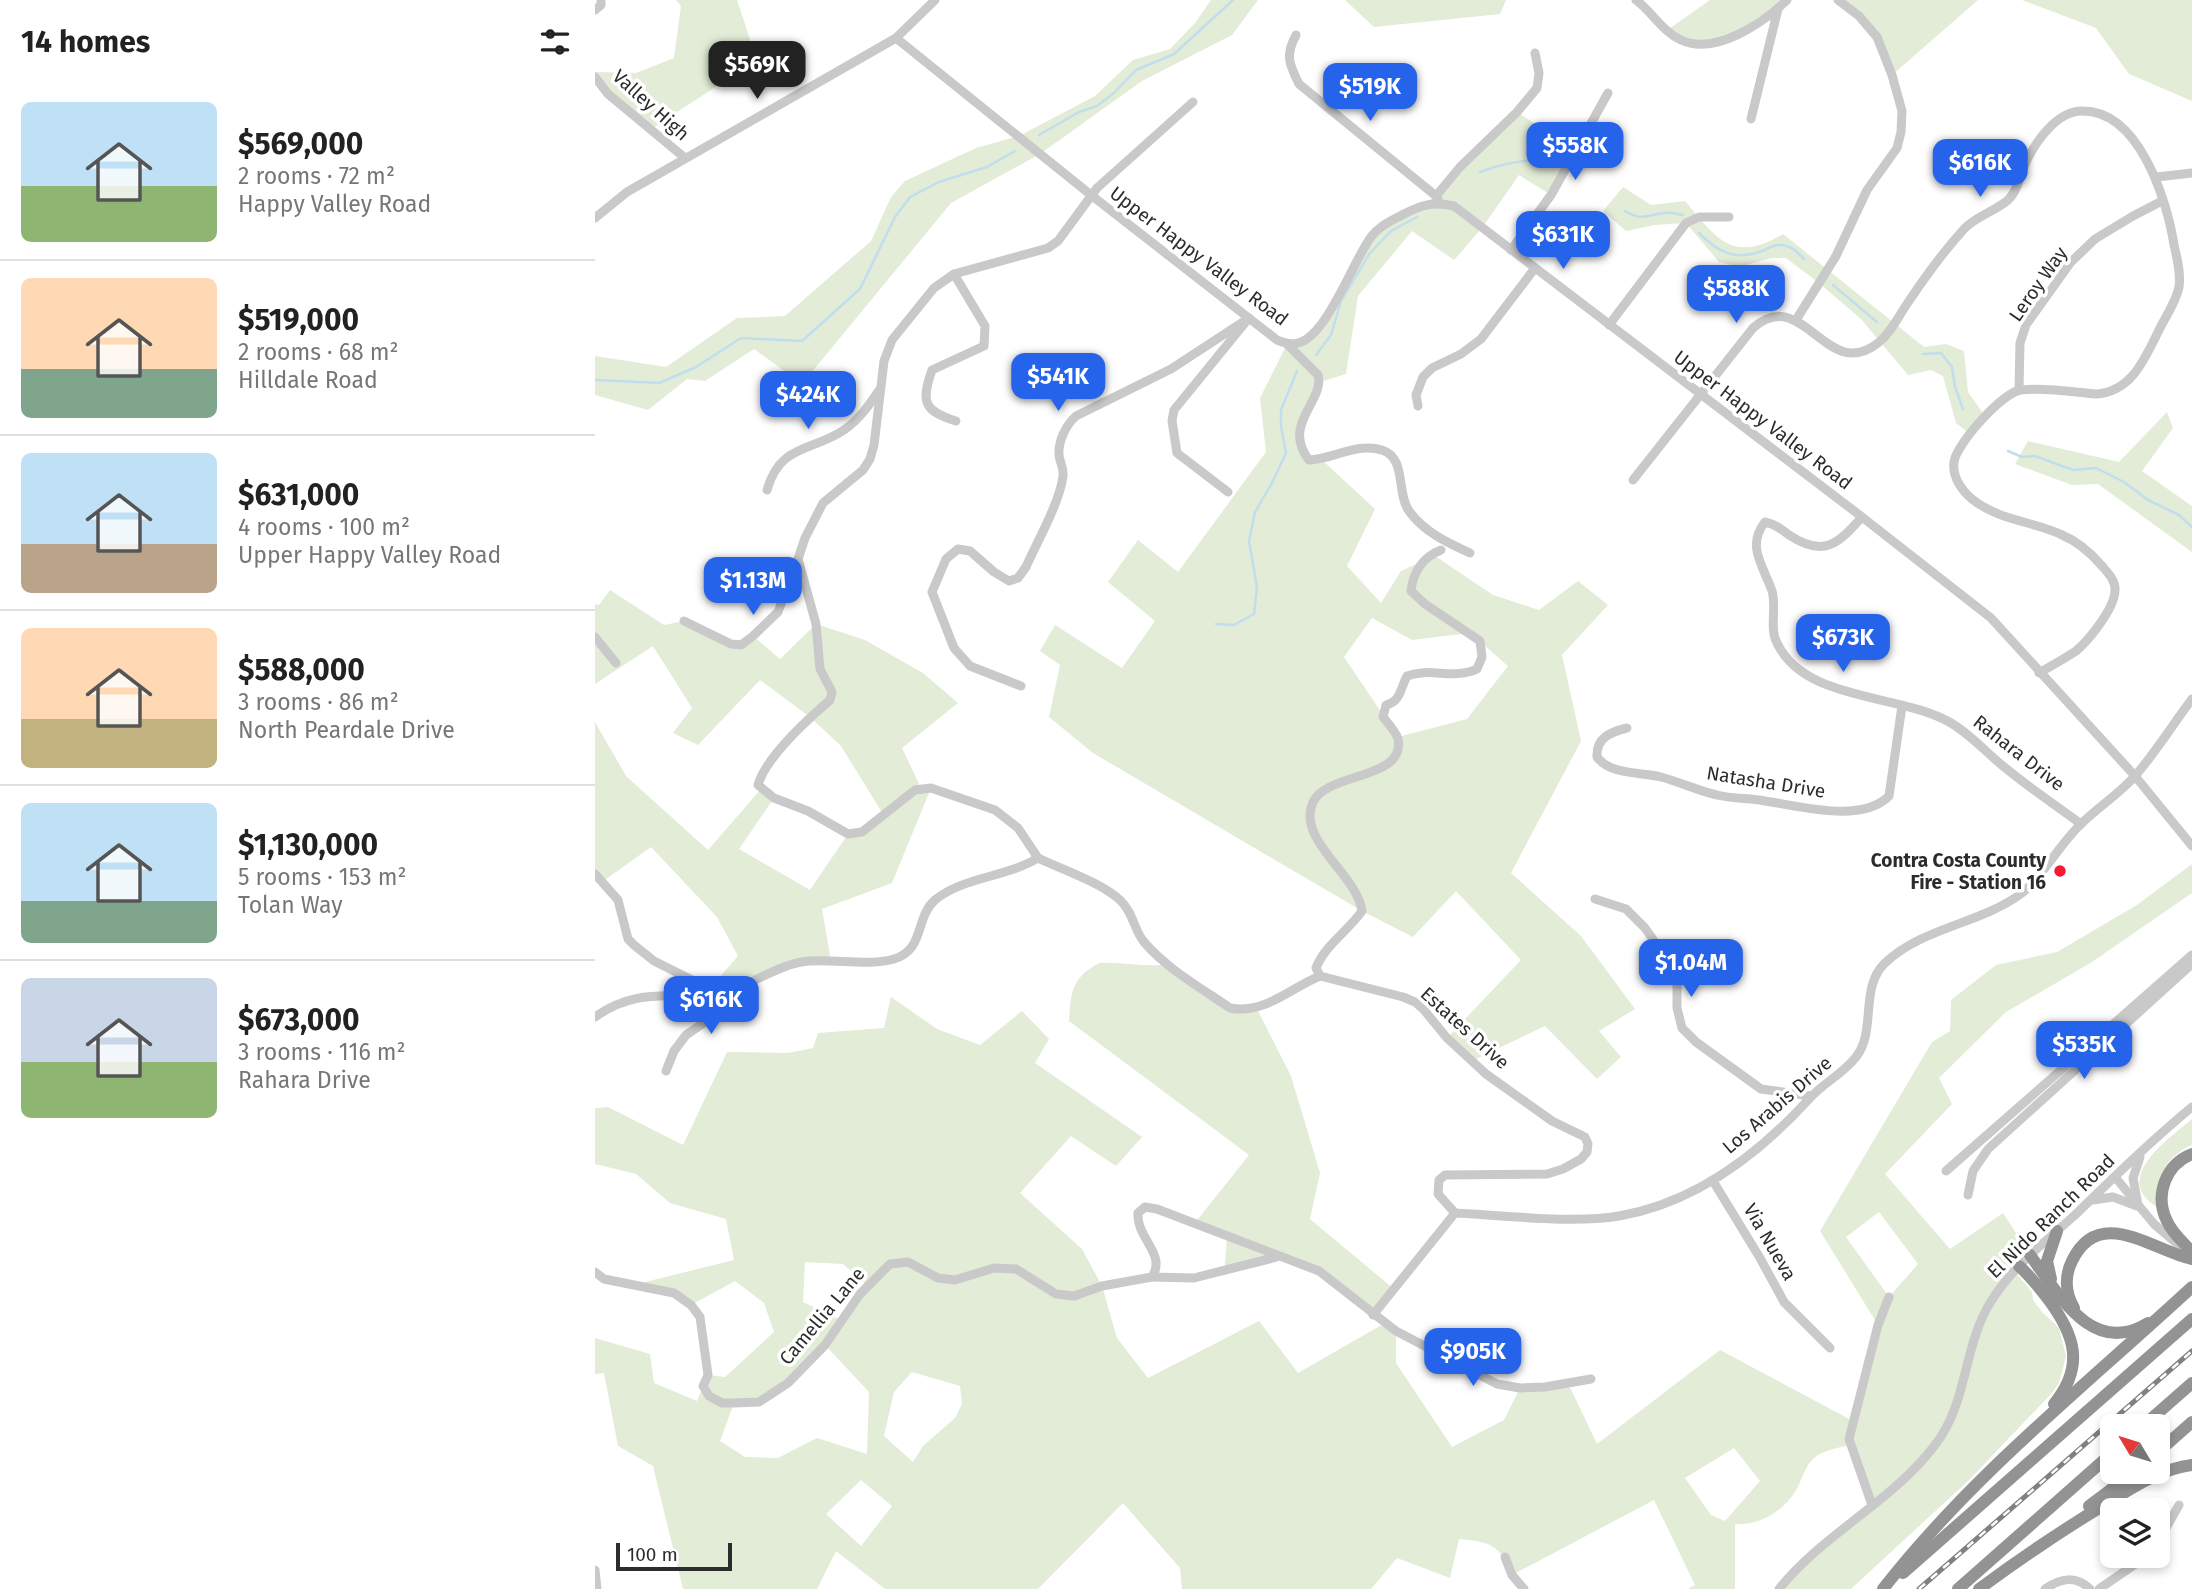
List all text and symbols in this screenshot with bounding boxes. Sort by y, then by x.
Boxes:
icon: filters [536,23,574,61]
text: 14 homes [21,24,150,60]
pin: $569K [708,42,806,101]
text: $569K [724,50,790,78]
pin: $519K [1321,64,1419,123]
street label: Valley High [608,65,694,145]
text: $519K [1339,72,1401,100]
pin: $558K [1526,122,1624,182]
text: $569,000 [238,126,363,162]
icon: home [77,130,161,214]
text: $558K [1542,131,1608,159]
pin: $616K [1931,140,2029,199]
text: $616K [1949,148,2011,176]
text: 2 rooms · 72 m² [238,162,395,190]
street label: Upper Happy Valley Road [1105,181,1293,331]
text: Happy Valley Road [238,190,431,218]
pin: $631K [1514,212,1612,271]
text: $631K [1532,220,1594,248]
street label: Leroy Way [2004,242,2072,326]
pin: $588K [1687,266,1785,325]
text: $588K [1703,274,1769,302]
text: $519,000 [238,302,359,338]
icon: home [77,306,161,390]
text: 2 rooms · 68 m² [238,338,399,366]
street label: Upper Happy Valley Road [1669,345,1857,495]
pin: $541K [1009,354,1107,413]
text: $541K [1027,362,1089,390]
text: Hilldale Road [238,366,378,394]
pin: $424K [759,372,857,431]
text: $424K [776,380,840,408]
text: $631,000 [238,477,359,513]
icon: home [77,481,161,565]
text: 4 rooms · 100 m² [238,513,410,541]
text: Upper Happy Valley Road [238,541,501,569]
pin: $1.13M [696,558,810,617]
text: $1.13M [720,566,786,594]
pin: $673K [1794,614,1892,674]
text: $673K [1812,623,1874,651]
text: $588,000 [238,652,365,688]
icon: home [77,656,161,740]
text: 3 rooms · 86 m² [238,688,399,716]
street label: Rahara Drive [1969,710,2069,796]
text: North Peardale Drive [238,716,455,744]
street label: Natasha Drive [1705,761,1827,803]
text: $1,130,000 [238,827,378,863]
icon: home [77,831,161,915]
place label: Contra Costa County Fire - Station 16 [1871,849,2046,894]
text: 5 rooms · 153 m² [238,863,407,891]
marker: Contra Costa County Fire - Station 16 [2052,863,2068,879]
text: Tolan Way [238,891,343,919]
pin: $1.04M [1634,940,1748,999]
text: $1.04M [1655,948,1727,976]
pin: $616K [662,976,760,1036]
street label: Estates Drive [1416,982,1514,1074]
text: $616K [680,985,742,1013]
text: $673,000 [238,1002,360,1038]
icon: home [77,1006,161,1090]
pin: $535K [2035,1021,2133,1081]
text: $535K [2052,1030,2116,1058]
text: 3 rooms · 116 m² [238,1038,406,1066]
street label: Los Arabis Drive [1718,1051,1836,1159]
text: Rahara Drive [238,1066,371,1094]
street label: El Nido Ranch Road [1982,1149,2120,1283]
street label: Via Nueva [1739,1199,1801,1285]
street label: Camellia Lane [774,1262,870,1370]
pin: $905K [1424,1328,1522,1388]
text: $905K [1440,1337,1506,1365]
north arrow [2100,1414,2170,1484]
map controls [2100,1414,2170,1568]
button: layers [2100,1498,2170,1568]
scale bar [616,1540,731,1572]
text: 100 m [627,1543,678,1566]

